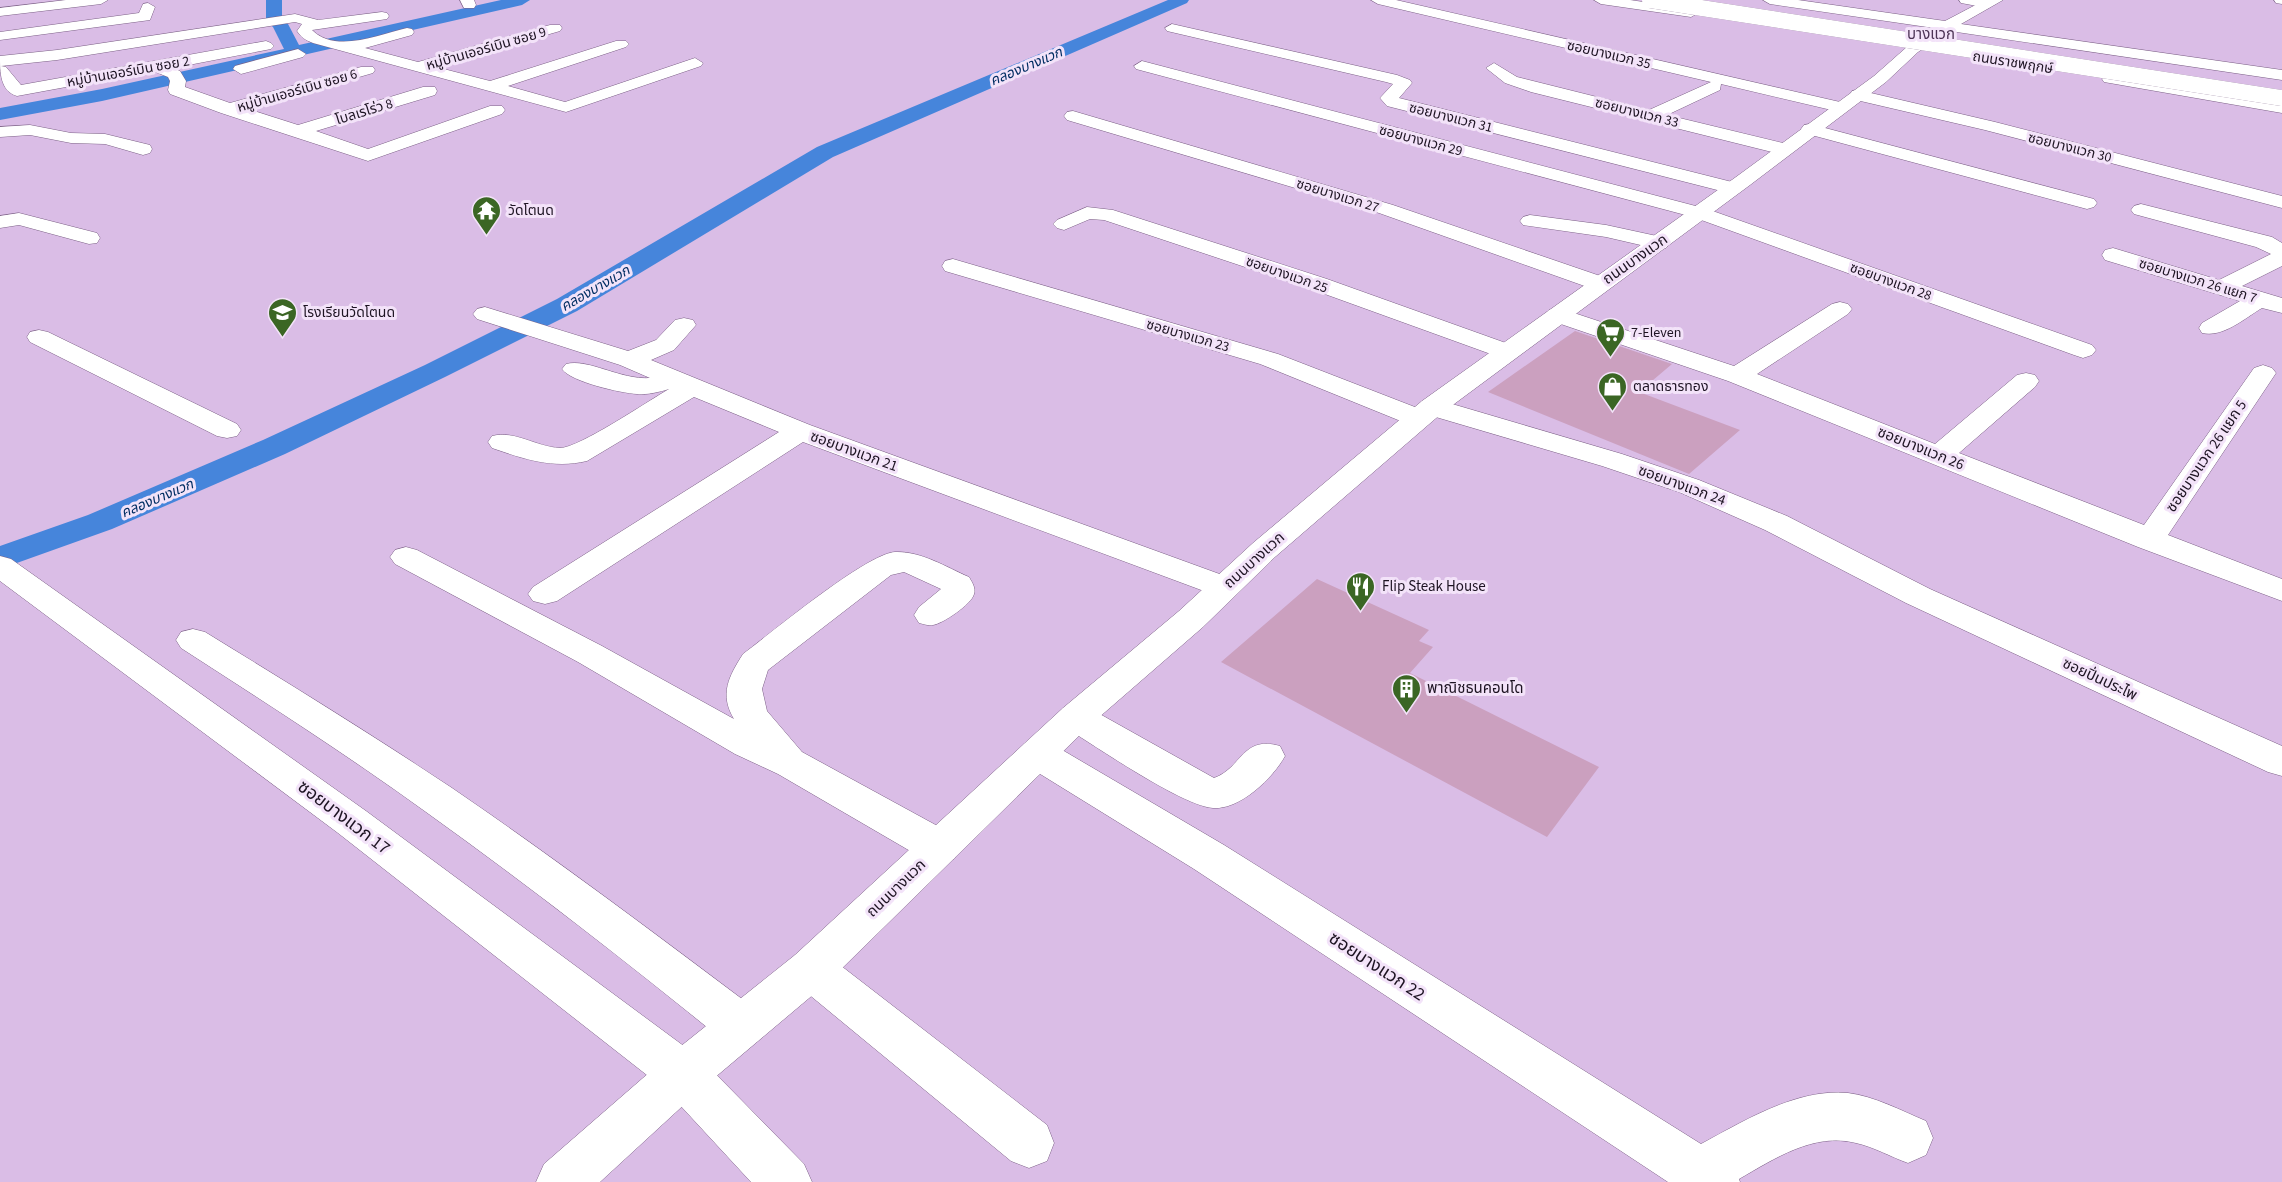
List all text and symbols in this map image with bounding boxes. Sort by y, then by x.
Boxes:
street label: หมู่บ้านเออร์เบิน ซอย 9 [424,22,549,76]
district label: บางแวก [1907,24,1955,45]
street label: ซอยบางแวก 35 [1565,36,1653,74]
water label: คลองบางแวก [987,42,1066,91]
street label: ถนนราชพฤกษ์ [1971,47,2055,79]
street label: หมู่บ้านเออร์เบิน ซอย 2 [65,51,191,93]
street label: หมู่บ้านเออร์เบิน ซอย 6 [235,64,360,118]
street label: ซอยบางแวก 33 [1593,93,1681,133]
street label: โบลเรโร่ว 8 [333,94,395,130]
street label: ซอยบางแวก 31 [1407,98,1495,138]
street label: ซอยบางแวก 29 [1377,120,1465,162]
street label: ซอยบางแวก 30 [2026,128,2114,168]
street label: ซอยบางแวก 27 [1294,174,1382,218]
temple icon: วัดโตนด [471,194,503,236]
place label: วัดโตนด [508,201,554,221]
street label: ถนนบางแวก [1598,229,1672,290]
street label: ซอยบางแวก 25 [1243,252,1330,298]
street label: ซอยบางแวก 26 แยก 7 [2136,253,2259,308]
street label: ซอยบางแวก 28 [1847,258,1934,306]
water label: คลองบางแวก [557,261,634,317]
school or university icon: โรงเรียนวัดโตนด [266,296,298,338]
place label: โรงเรียนวัดโตนด [303,303,395,323]
street label: ซอยบางแวก 23 [1144,315,1232,357]
supermarket icon: 7-Eleven [1594,316,1626,358]
place label: 7-Eleven [1631,323,1681,343]
shop icon: ตลาดธารทอง [1596,370,1628,412]
place label: ตลาดธารทอง [1633,377,1708,397]
street label: ซอยบางแวก 26 แยก 5 [2161,396,2252,517]
street label: ซอยบางแวก 26 [1874,422,1967,475]
street label: ซอยบางแวก 21 [807,426,901,477]
street label: ซอยบางแวก 24 [1635,460,1729,511]
water label: คลองบางแวก [118,474,197,523]
street label: ถนนบางแวก [1219,527,1289,593]
restaurant icon: Flip Steak House [1345,570,1377,612]
place label: Flip Steak House [1382,576,1486,597]
street label: ซอยปิ่นประไพ [2059,653,2141,706]
building icon: พาณิชธนคอนโด [1390,672,1422,714]
place label: พาณิชธนคอนโด [1427,678,1523,699]
street label: ซอยบางแวก 17 [292,774,395,861]
street label: ถนนบางแวก [862,855,931,922]
street label: ซอยบางแวก 22 [1324,926,1430,1007]

